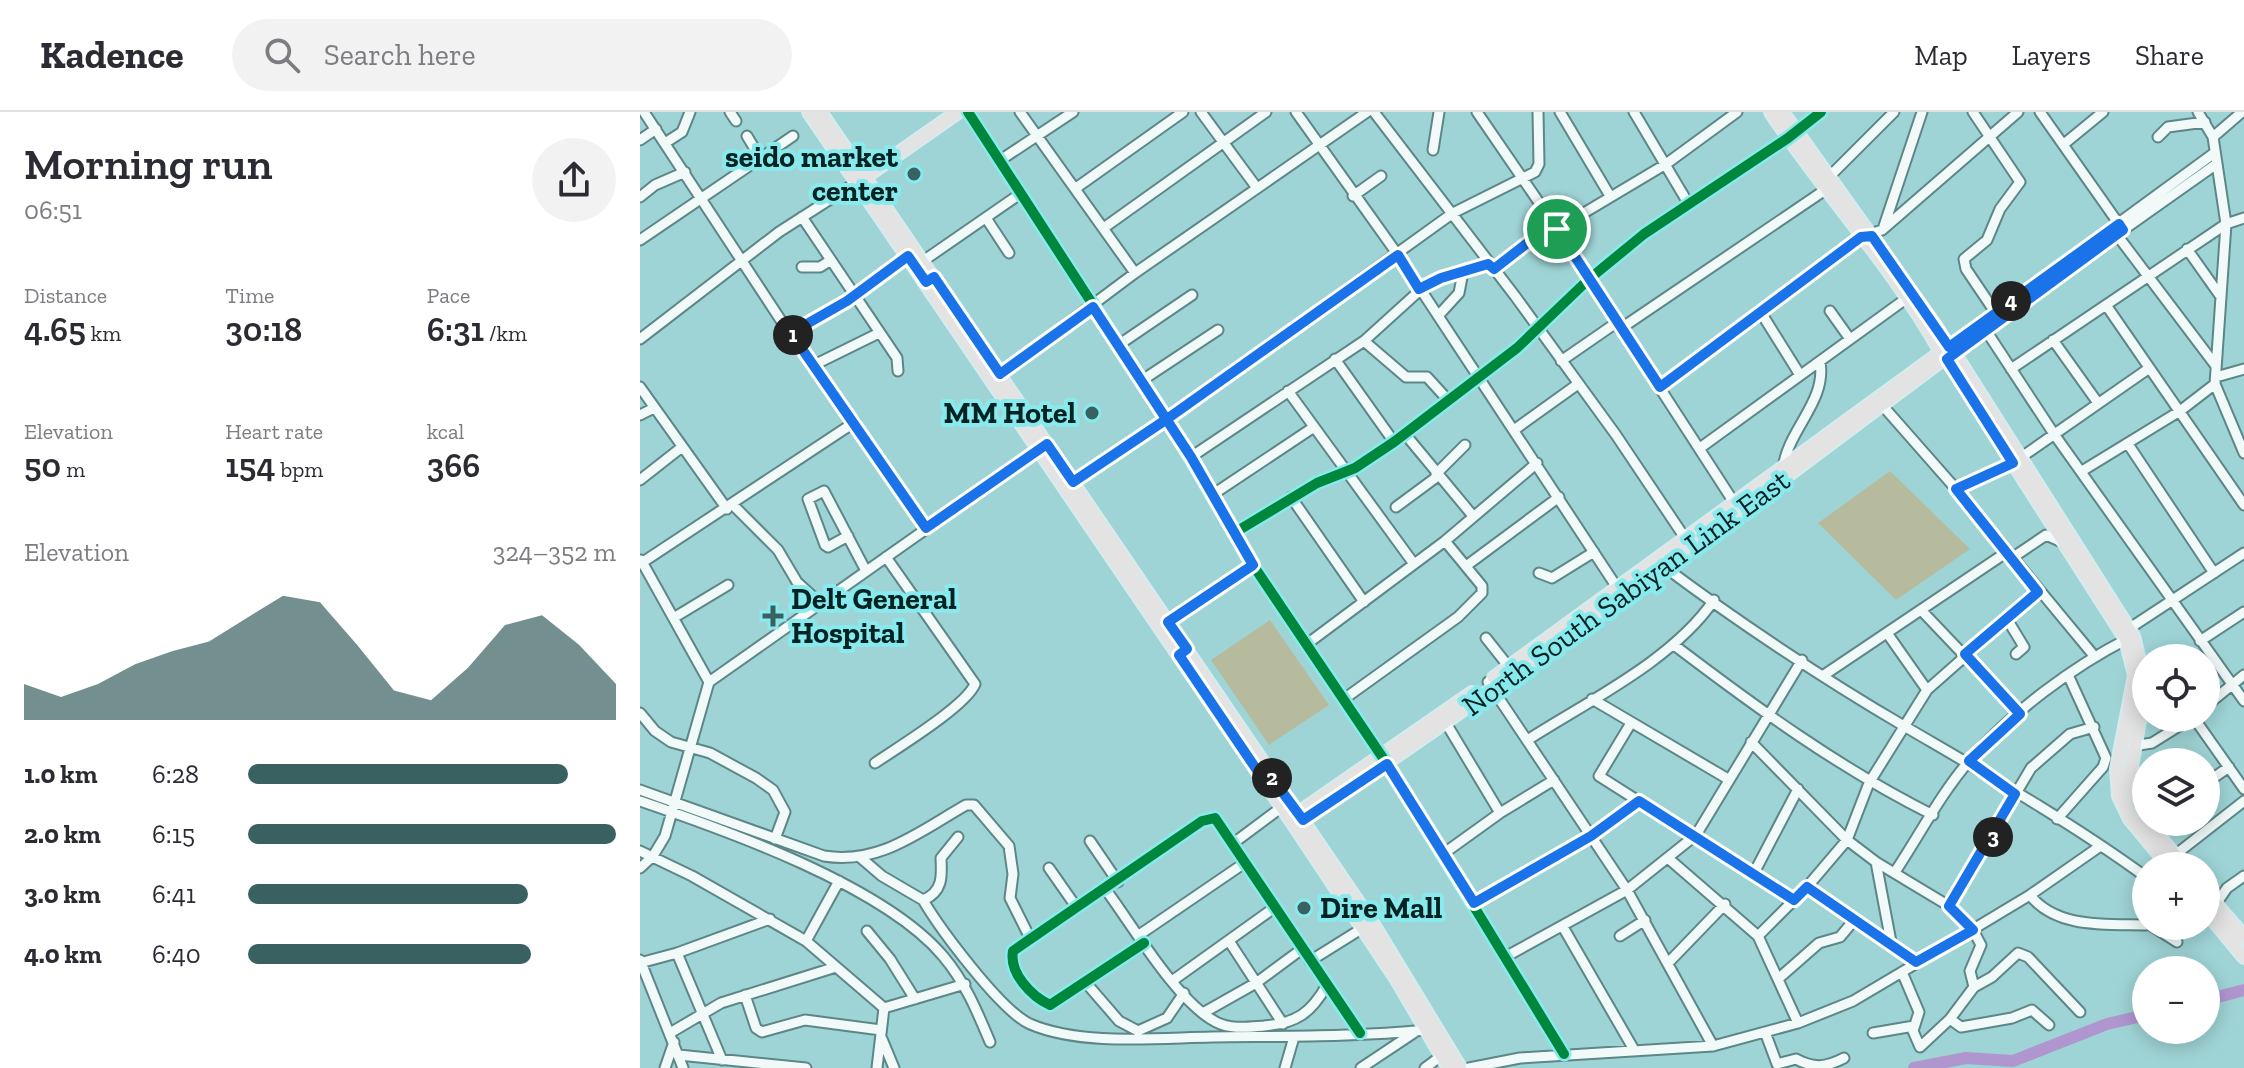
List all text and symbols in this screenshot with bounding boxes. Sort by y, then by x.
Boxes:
search box [232,19,792,91]
text: Kadence [40,32,184,78]
icon: search [260,33,304,77]
text: Search here [324,37,476,73]
text: Map [1914,39,1968,72]
text: Layers [2012,39,2091,72]
text: Share [2135,39,2204,72]
text: Morning run [24,137,272,190]
button: share [532,138,616,222]
place label: seido market center [725,139,899,209]
marker: seido market center [905,165,923,183]
text: 06:51 [24,194,82,226]
pin [1523,195,1591,263]
icon: arrive [1535,207,1579,251]
pin: 4 [1991,281,2031,321]
text: Distance [24,282,107,309]
text: Time [225,282,274,309]
text: Pace [427,282,470,309]
text: 4 [2005,287,2017,314]
text: 4.65 [24,309,86,350]
text: 30:18 [225,309,302,350]
text: 6:31 [427,309,484,350]
pin: 1 [773,315,813,355]
text: km [86,320,121,347]
text: /km [484,320,527,347]
text: 1 [789,321,797,348]
place label: MM Hotel [943,395,1076,431]
marker: MM Hotel [1083,404,1101,422]
text: Elevation [24,418,113,445]
text: Heart rate [225,418,323,445]
text: kcal [427,418,464,445]
text: 50 [24,445,61,486]
text: 154 [225,445,275,486]
text: 366 [427,445,481,486]
text: m [61,456,85,483]
text: bpm [275,456,323,483]
street label: North South Sabiyan Link East [1455,462,1797,724]
text: Elevation [24,536,129,568]
text: 324–352 m [493,536,616,568]
place label: Delt General Hospital [791,581,957,651]
marker: Delt General Hospital [762,605,784,627]
map controls [2132,644,2220,1044]
button: locate [2132,644,2220,732]
button: layers [2132,748,2220,836]
text: 1.0 km [24,758,97,790]
text: 6:28 [152,758,199,790]
pin: 2 [1252,758,1292,798]
text: 2 [1266,764,1278,791]
pin: 3 [1973,817,2013,857]
text: 2.0 km [24,818,101,850]
text: 6:15 [152,818,195,850]
text: 3 [1987,823,1999,850]
button: + [2132,852,2220,940]
text: 3.0 km [24,878,101,910]
text: 6:41 [152,878,196,910]
place label: Dire Mall [1320,890,1443,926]
marker: Dire Mall [1295,899,1313,917]
text: 4.0 km [24,938,102,970]
text: 6:40 [152,938,201,970]
button: − [2132,956,2220,1044]

